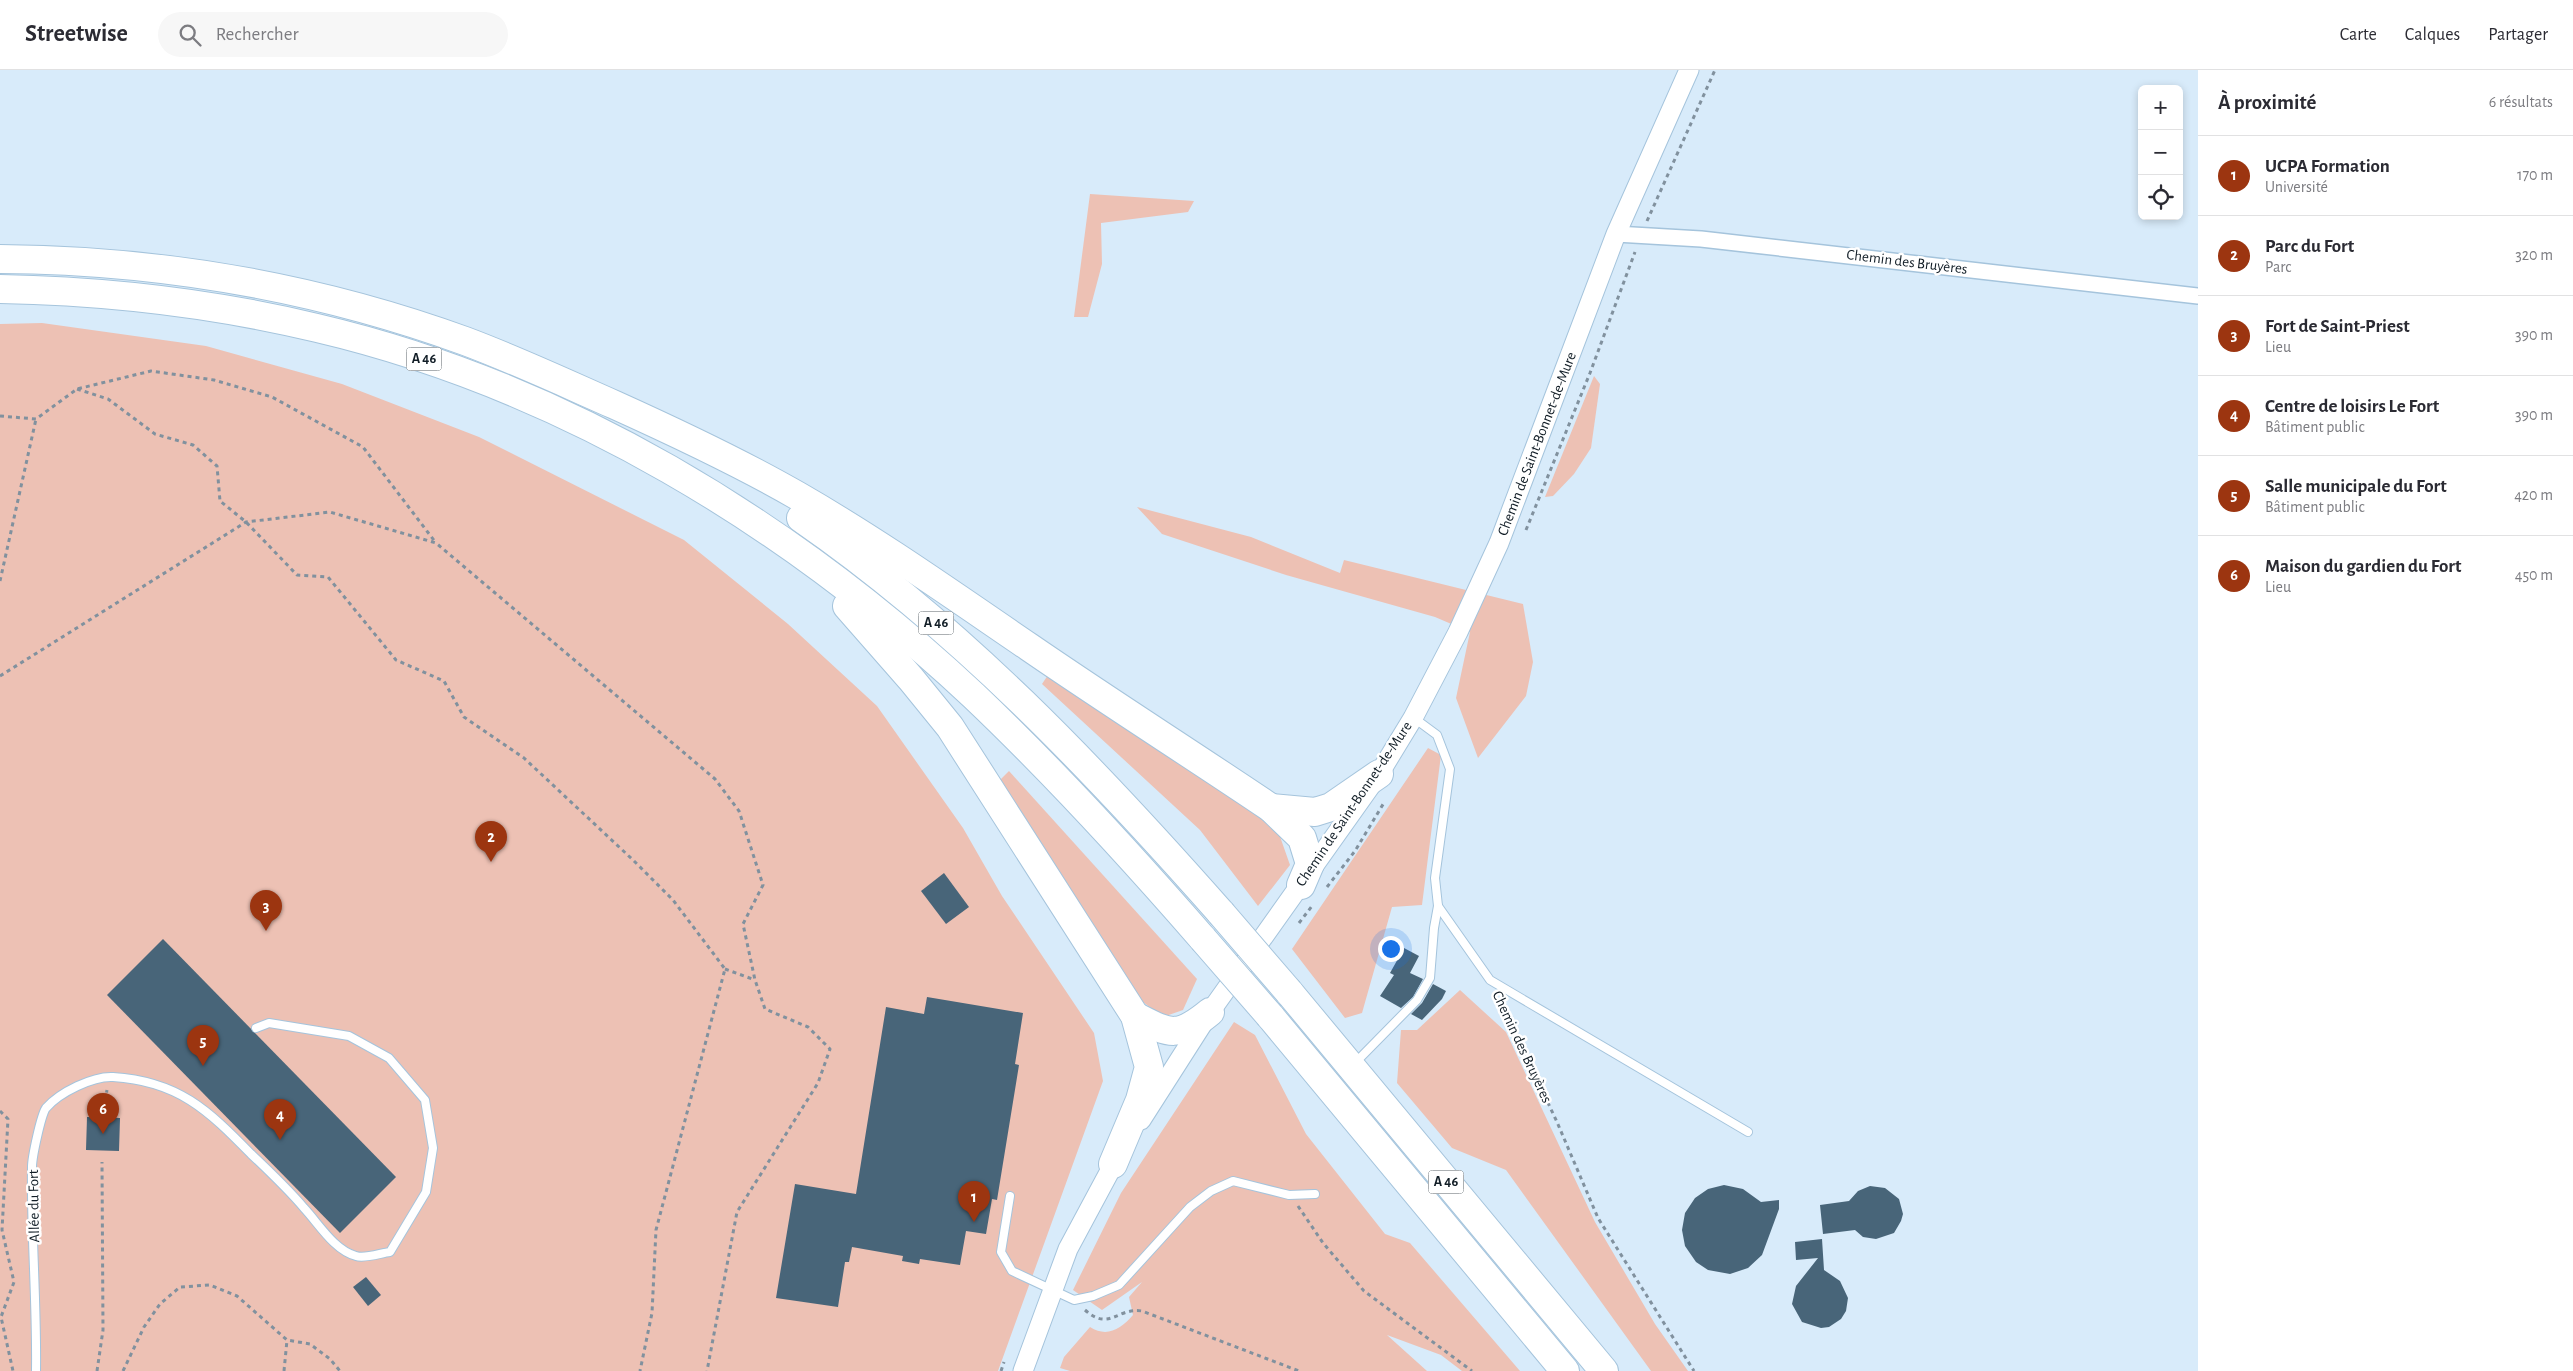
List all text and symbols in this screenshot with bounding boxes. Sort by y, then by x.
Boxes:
search box [158,12,508,57]
icon: search [176,21,204,49]
text: Streetwise [25,22,128,46]
text: Rechercher [216,25,299,44]
text: Carte [2340,26,2377,44]
text: Calques [2405,26,2460,44]
text: Partager [2488,26,2548,44]
map controls [2138,85,2183,220]
button: + [2138,85,2183,130]
text: À proximité [2218,92,2316,113]
text: 6 résultats [2489,94,2553,110]
button: − [2138,130,2183,175]
text: UCPA Formation [2265,157,2390,176]
text: 1 [2231,167,2237,183]
text: 170 m [2517,167,2553,183]
button: locate [2138,175,2183,220]
text: Université [2265,179,2328,195]
text: Parc du Fort [2265,237,2354,256]
street label: Chemin des Bruyères [1846,247,1968,277]
text: 2 [2230,247,2238,263]
text: 320 m [2515,247,2553,263]
text: Parc [2265,259,2291,275]
text: Fort de Saint-Priest [2265,317,2410,336]
text: 3 [2231,327,2237,343]
text: 390 m [2515,327,2553,343]
text: Lieu [2265,339,2291,355]
road number: A 46 [406,348,442,370]
street label: Chemin de Saint-Bonnet-de-Mure [1495,350,1579,538]
text: Centre de loisirs Le Fort [2265,397,2439,416]
text: 4 [2230,407,2238,423]
text: 390 m [2515,407,2553,423]
text: Bâtiment public [2265,419,2365,435]
text: Salle municipale du Fort [2265,477,2447,496]
text: 5 [2231,487,2237,503]
text: 420 m [2514,487,2553,503]
text: Bâtiment public [2265,499,2365,515]
text: Maison du gardien du Fort [2265,557,2461,576]
text: 6 [2230,567,2238,583]
text: 450 m [2515,567,2553,583]
text: Lieu [2265,579,2291,595]
road number: A 46 [918,612,954,634]
street label: Chemin de Saint-Bonnet-de-Mure [1293,719,1415,889]
pin: 2 [475,821,507,862]
pin: 3 [250,890,282,931]
your location [1378,936,1404,962]
street label: Chemin des Bruyères [1489,989,1555,1105]
pin: 5 [187,1025,219,1066]
pin: 6 [87,1093,119,1134]
pin: 4 [264,1099,296,1140]
street label: Allée du Fort [26,1169,42,1243]
road number: A 46 [1428,1170,1464,1194]
pin: 1 [958,1181,990,1222]

